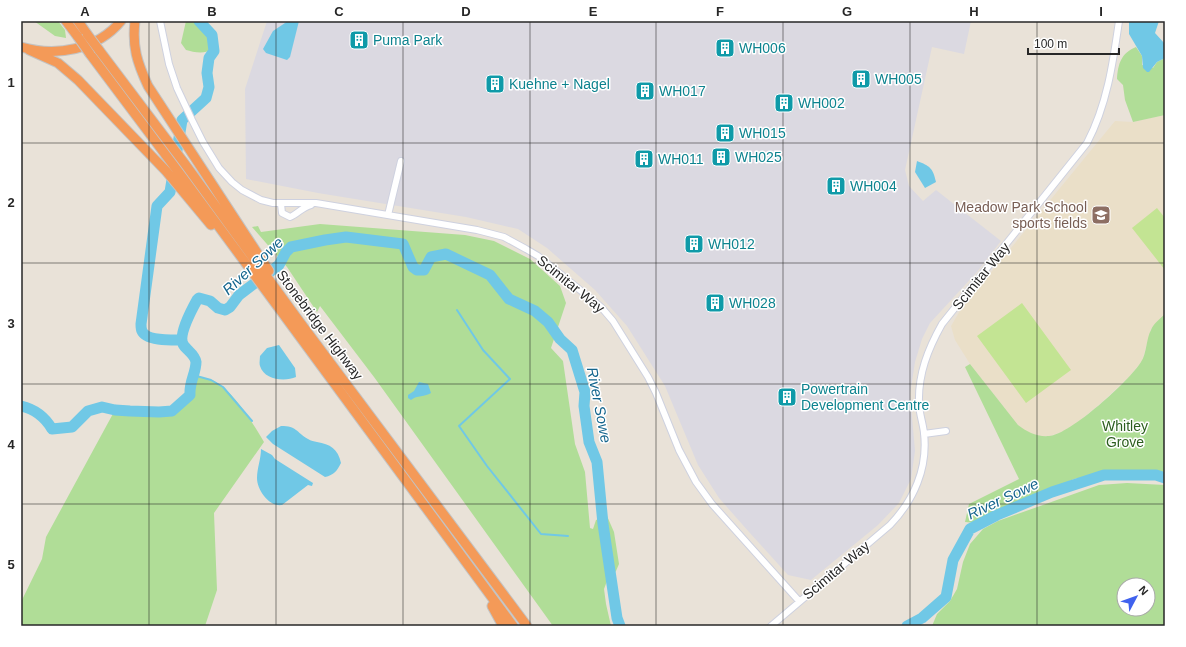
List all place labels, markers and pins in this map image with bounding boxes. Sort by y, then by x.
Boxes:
building icon: Puma Park [348,29,370,51]
place label: Puma Park [373,32,443,48]
building icon: WH006 [714,37,736,59]
place label: WH006 [739,40,786,56]
building icon: WH005 [850,68,872,90]
place label: WH005 [875,71,922,87]
building icon: Kuehne + Nagel [484,73,506,95]
place label: Kuehne + Nagel [509,76,610,92]
building icon: WH017 [634,80,656,102]
place label: WH017 [659,83,706,99]
building icon: WH002 [773,92,795,114]
place label: WH002 [798,95,845,111]
building icon: WH015 [714,122,736,144]
place label: WH015 [739,125,786,141]
building icon: WH025 [710,146,732,168]
building icon: WH011 [633,148,655,170]
place label: WH025 [735,149,782,165]
place label: WH011 [658,151,704,167]
building icon: WH004 [825,175,847,197]
place label: WH004 [850,178,897,194]
place label: Meadow Park School sports fields [955,199,1087,231]
school or university icon: Meadow Park School sports fields [1090,204,1112,226]
building icon: WH012 [683,233,705,255]
place label: WH012 [708,236,755,252]
building icon: WH028 [704,292,726,314]
place label: WH028 [729,295,776,311]
place label: Powertrain Development Centre [801,381,930,413]
building icon: Powertrain Development Centre [776,386,798,408]

